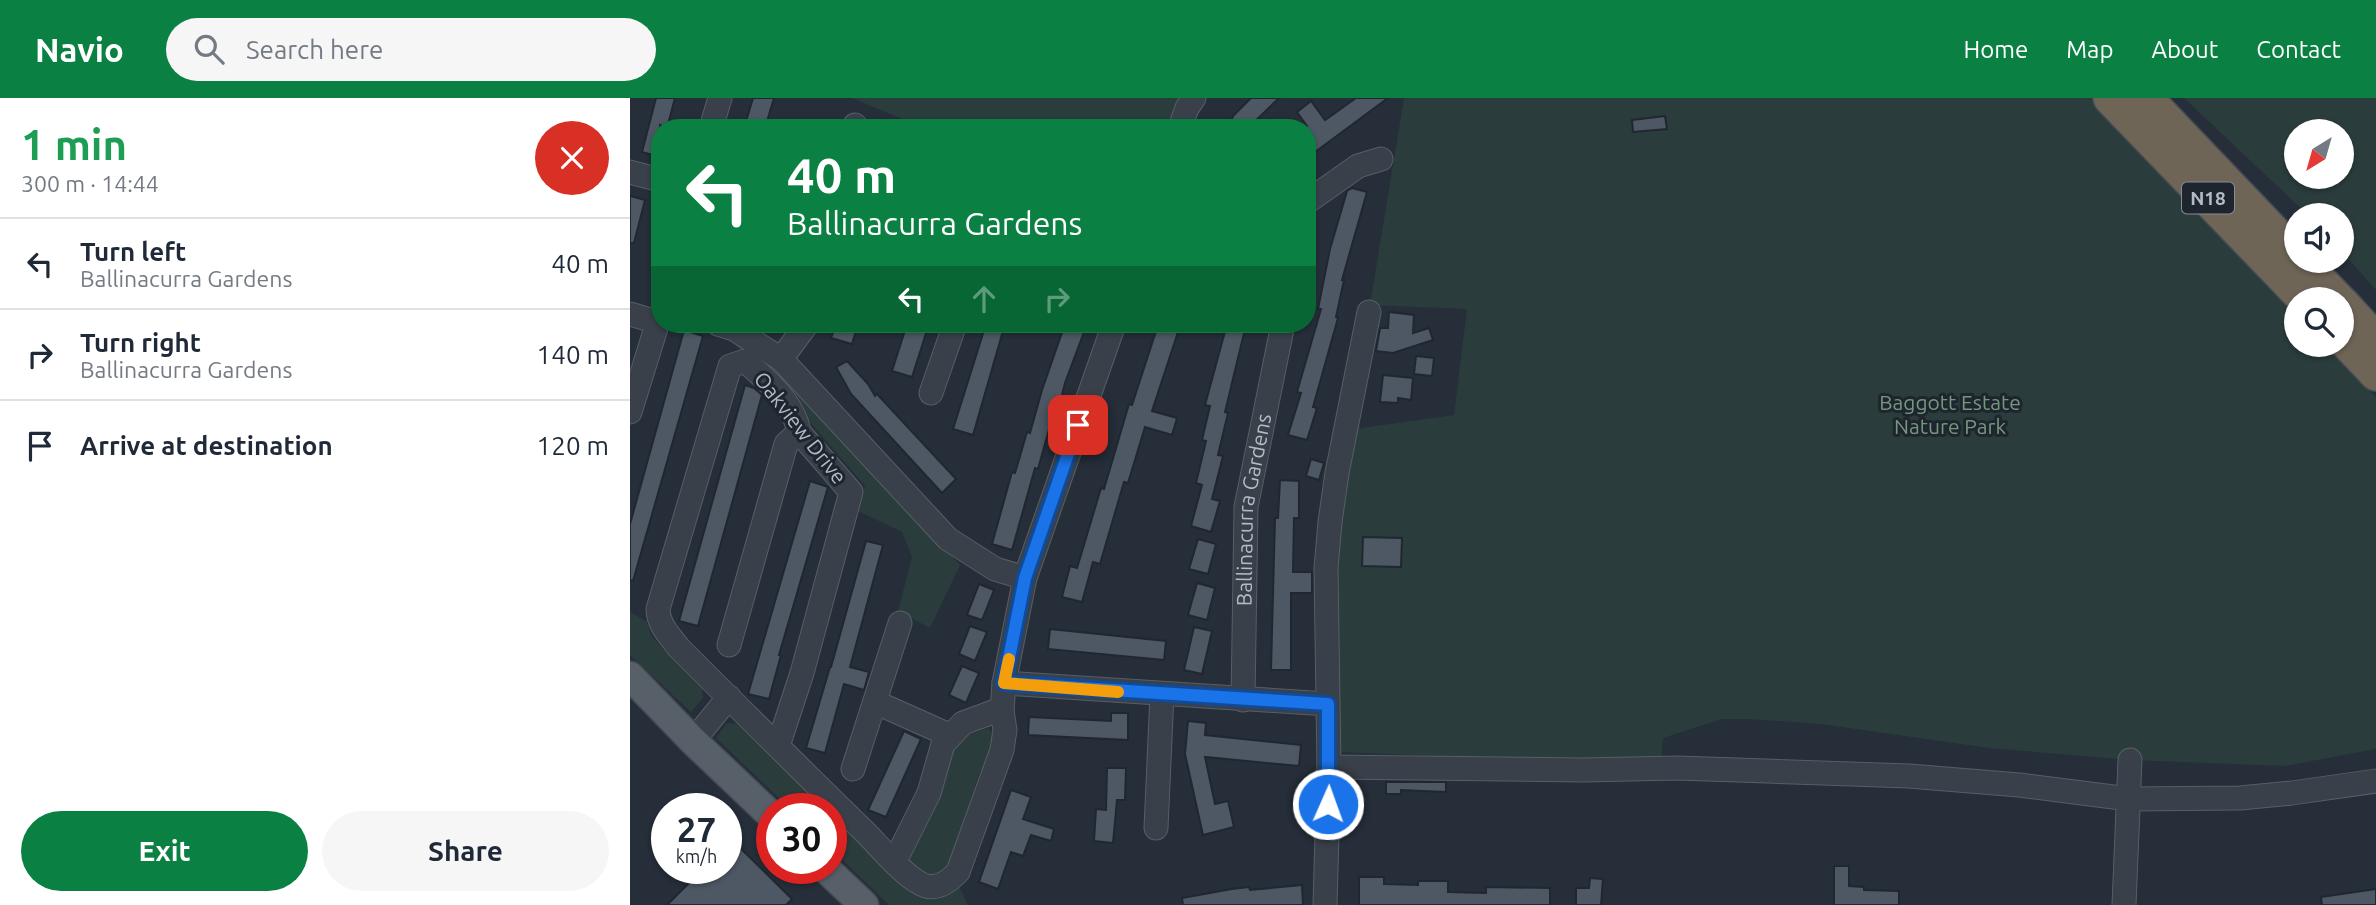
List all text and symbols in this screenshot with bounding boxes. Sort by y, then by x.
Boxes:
search box [166,18,656,81]
icon: search [190,30,228,68]
text: Navio [35,31,124,68]
text: Search here [246,35,383,64]
text: Home [1963,36,2028,63]
text: Map [2066,36,2113,63]
text: About [2151,36,2218,63]
text: Contact [2256,36,2341,63]
north arrow [2284,119,2354,189]
map controls [2284,119,2354,357]
text: 1 min [21,121,127,168]
button: close [535,121,609,195]
icon: left [672,147,763,238]
text: 40 m [787,147,896,202]
text: 300 m · 14:44 [21,171,159,196]
road number: N18 [2182,183,2234,214]
button: sound [2284,203,2354,273]
text: Ballinacurra Gardens [787,205,1083,241]
text: Turn left [80,237,186,266]
icon: left [21,245,59,283]
text: 40 m [551,249,609,278]
text: Ballinacurra Gardens [80,266,292,291]
icon: left [892,280,930,318]
icon: ahead [965,280,1003,318]
icon: right [1038,280,1076,318]
button: search [2284,287,2354,357]
text: Turn right [80,328,201,357]
icon: right [21,336,59,374]
text: 140 m [537,340,609,369]
text: Ballinacurra Gardens [80,357,292,382]
street label: Oakview Drive [750,367,852,488]
park label: Baggott Estate Nature Park [1879,390,2021,438]
pin [1048,395,1108,455]
icon: arrive [1059,406,1097,444]
street label: Ballinacurra Gardens [1231,411,1276,606]
icon: arrive [21,427,59,465]
text: Arrive at destination [80,431,333,460]
text: 120 m [537,431,609,460]
position arrow [1291,767,1365,841]
speed limit sign: 30 [756,793,847,884]
text: 27 [677,809,716,849]
button: Exit [21,811,308,891]
button: Share [322,811,609,891]
text: km/h [676,846,717,866]

